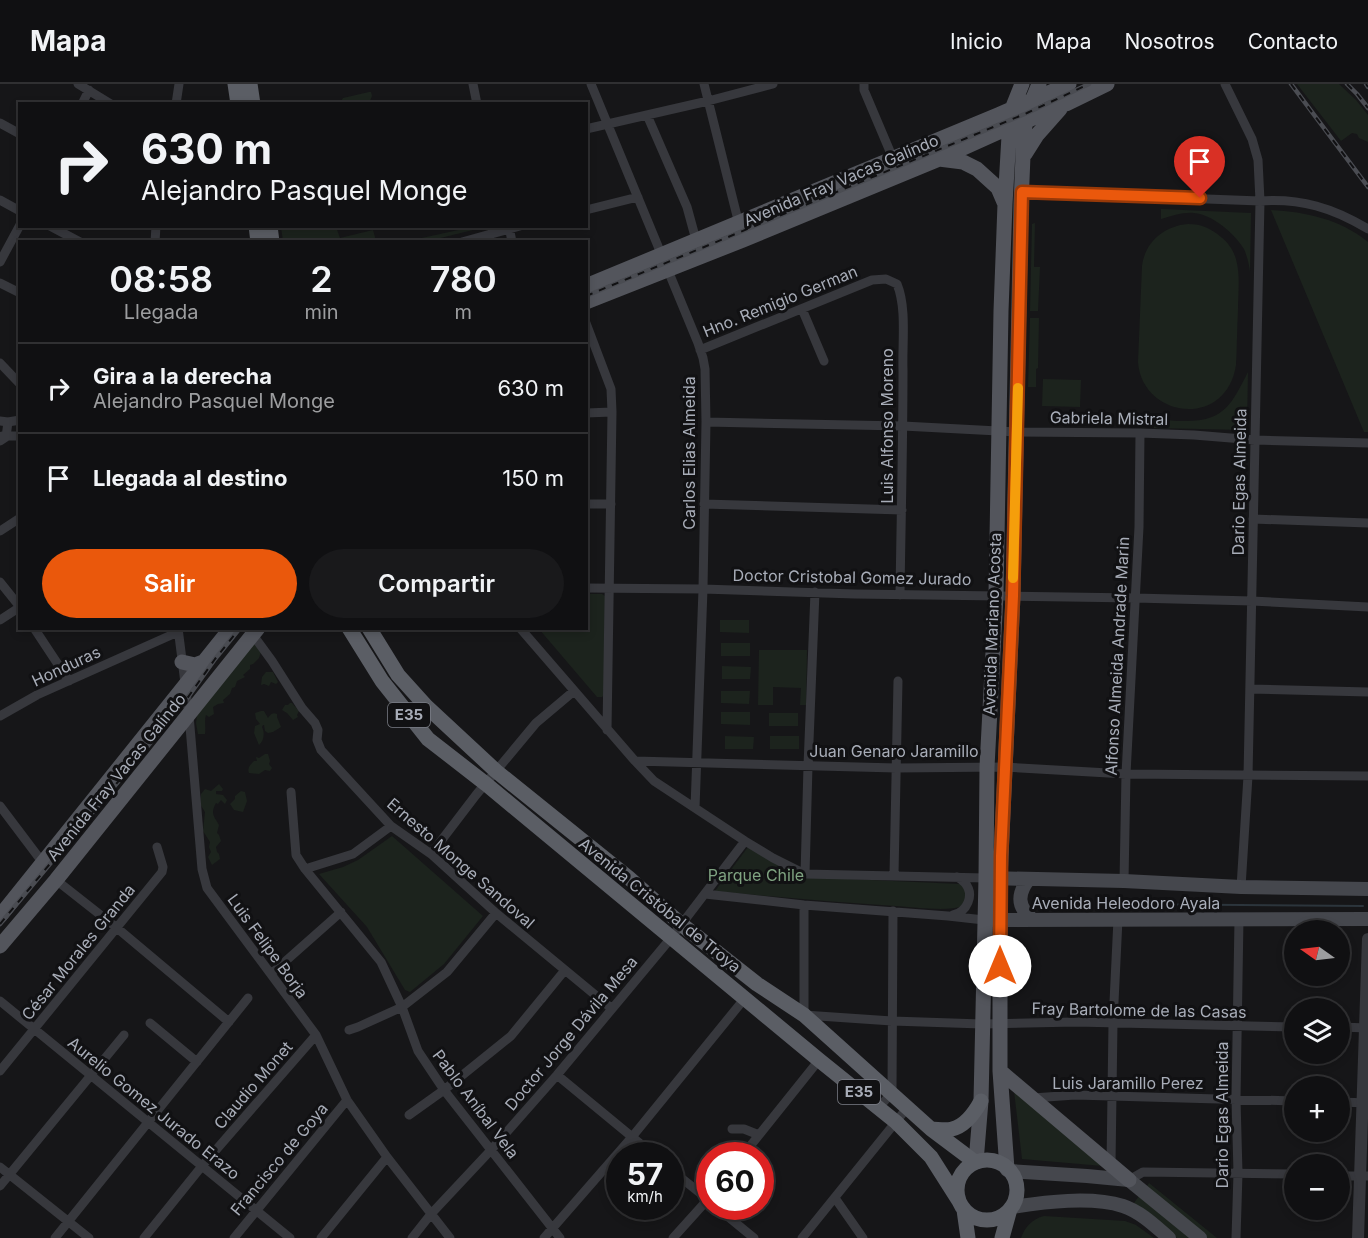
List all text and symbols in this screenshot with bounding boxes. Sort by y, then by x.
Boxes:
text: Mapa [30,24,107,58]
text: Inicio [950,29,1003,54]
text: Mapa [1036,29,1091,54]
text: Nosotros [1124,29,1215,54]
text: Contacto [1248,29,1338,54]
text: 630 m [141,123,272,174]
icon: right [42,126,120,204]
street label: Avenida Fray Vacas Galindo [741,130,941,230]
pin [1174,136,1225,198]
icon: arrive [1183,145,1216,178]
text: Alejandro Pasquel Monge [141,174,467,207]
text: 08:58 [109,257,213,301]
text: 2 [310,257,333,301]
text: 780 [430,257,497,301]
street label: Hno. Remigio German [700,261,860,341]
text: Llegada [124,300,199,324]
text: min [304,300,339,324]
text: m [455,300,472,324]
street label: Luis Alfonso Moreno [877,348,897,504]
text: Gira a la derecha [93,363,272,389]
icon: right [42,372,75,405]
text: 630 m [497,375,564,401]
street label: Carlos Elias Almeida [679,376,699,530]
text: Alejandro Pasquel Monge [93,389,335,413]
street label: Gabriela Mistral [1050,407,1168,429]
street label: Dario Egas Almeida [1228,408,1250,556]
icon: arrive [42,462,75,495]
text: Llegada al destino [93,465,287,491]
text: 150 m [502,465,564,491]
street label: Avenida Mariano Acosta [979,532,1005,716]
street label: Alfonso Almeida Andrade Marin [1101,536,1133,776]
button: Salir [42,549,297,618]
button: Compartir [309,549,564,618]
street label: Doctor Cristobal Gomez Jurado [732,565,972,589]
street label: Honduras [28,641,104,691]
street label: Avenida Fray Vacas Galindo [42,689,190,865]
road number: E35 [388,703,430,727]
street label: Juan Genaro Jaramillo [809,741,979,761]
street label: Ernesto Monge Sandoval [383,793,539,933]
street label: Avenida Cristóbal de Troya [575,833,745,977]
park label: Parque Chile [708,865,804,885]
street label: César Morales Granda [17,880,139,1024]
street label: Luis Felipe Borja [223,890,313,1002]
street label: Avenida Heleodoro Ayala [1032,893,1220,913]
north arrow [1284,920,1350,986]
map controls [1284,920,1350,1220]
position arrow [968,934,1032,998]
street label: Doctor Jorge Dávila Mesa [501,952,641,1114]
street label: Fray Bartolome de las Casas [1031,998,1247,1022]
button: layers [1284,998,1350,1064]
street label: Aurelio Gomez Jurado Erazo [64,1032,244,1184]
street label: Claudio Monet [209,1037,297,1133]
street label: Dario Egas Almeida [1212,1041,1232,1189]
street label: Pablo Aníbal Vela [429,1046,523,1162]
street label: Luis Jaramillo Perez [1052,1073,1204,1093]
button: + [1284,1076,1350,1142]
road number: E35 [838,1080,880,1104]
street label: Francisco de Goya [226,1099,332,1219]
speed limit sign: 60 [696,1142,774,1220]
button: − [1284,1154,1350,1220]
text: 57 [627,1156,663,1192]
text: km/h [627,1187,663,1206]

